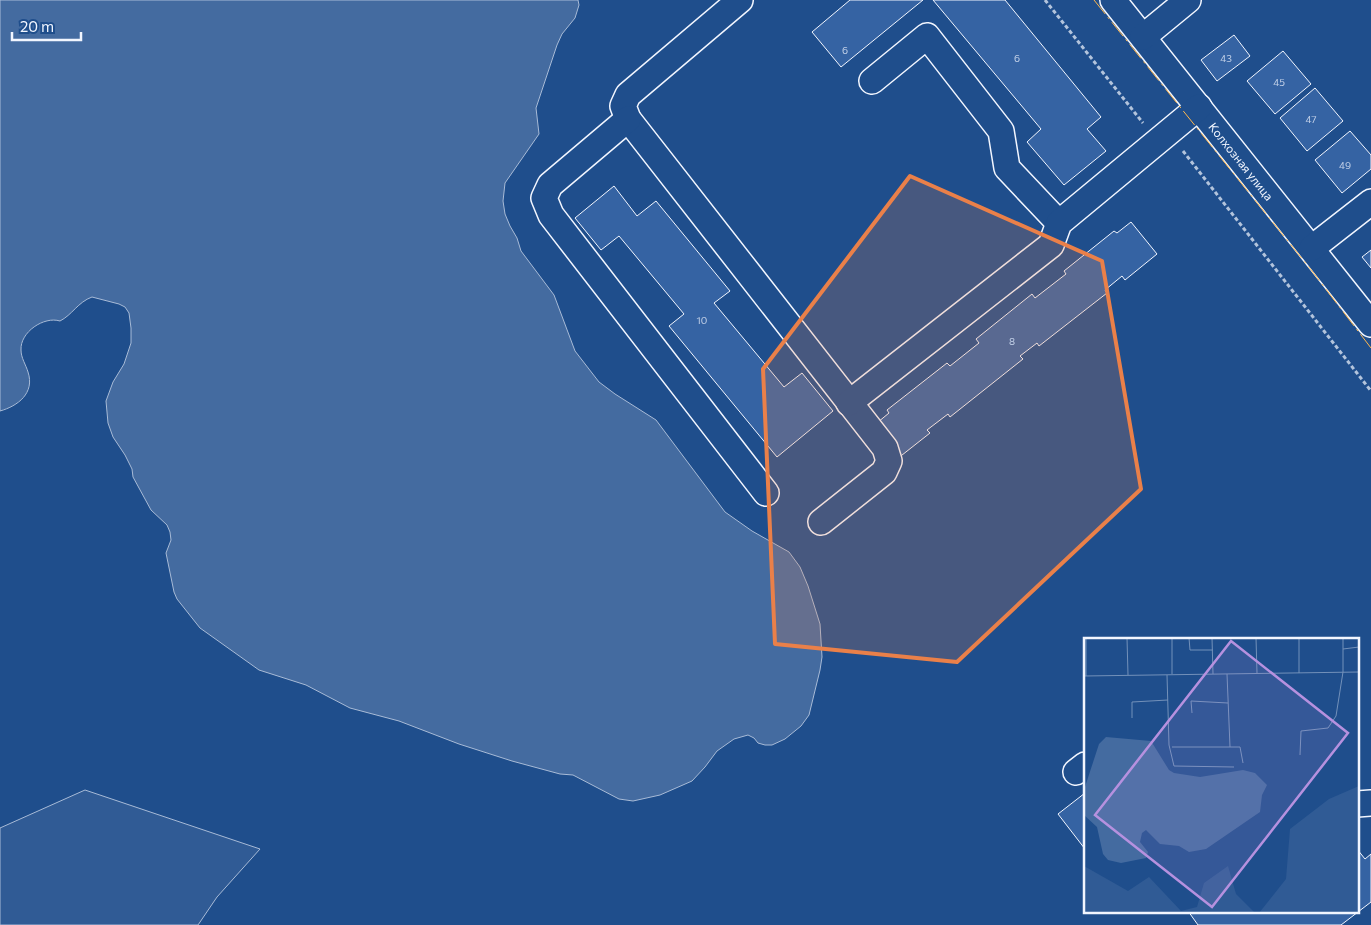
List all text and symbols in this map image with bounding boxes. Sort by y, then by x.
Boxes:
scale bar [12,10,81,42]
text: 20 m [20,17,54,35]
house number: 6 [842,44,848,56]
house number: 6 [1014,52,1020,64]
house number: 43 [1220,52,1232,64]
house number: 45 [1273,76,1285,88]
house number: 47 [1305,113,1317,125]
street label: Колхозная улица [1206,119,1276,203]
house number: 49 [1339,159,1351,171]
house number: 10 [697,314,707,326]
house number: 8 [1009,335,1015,347]
inset map [1084,638,1358,912]

